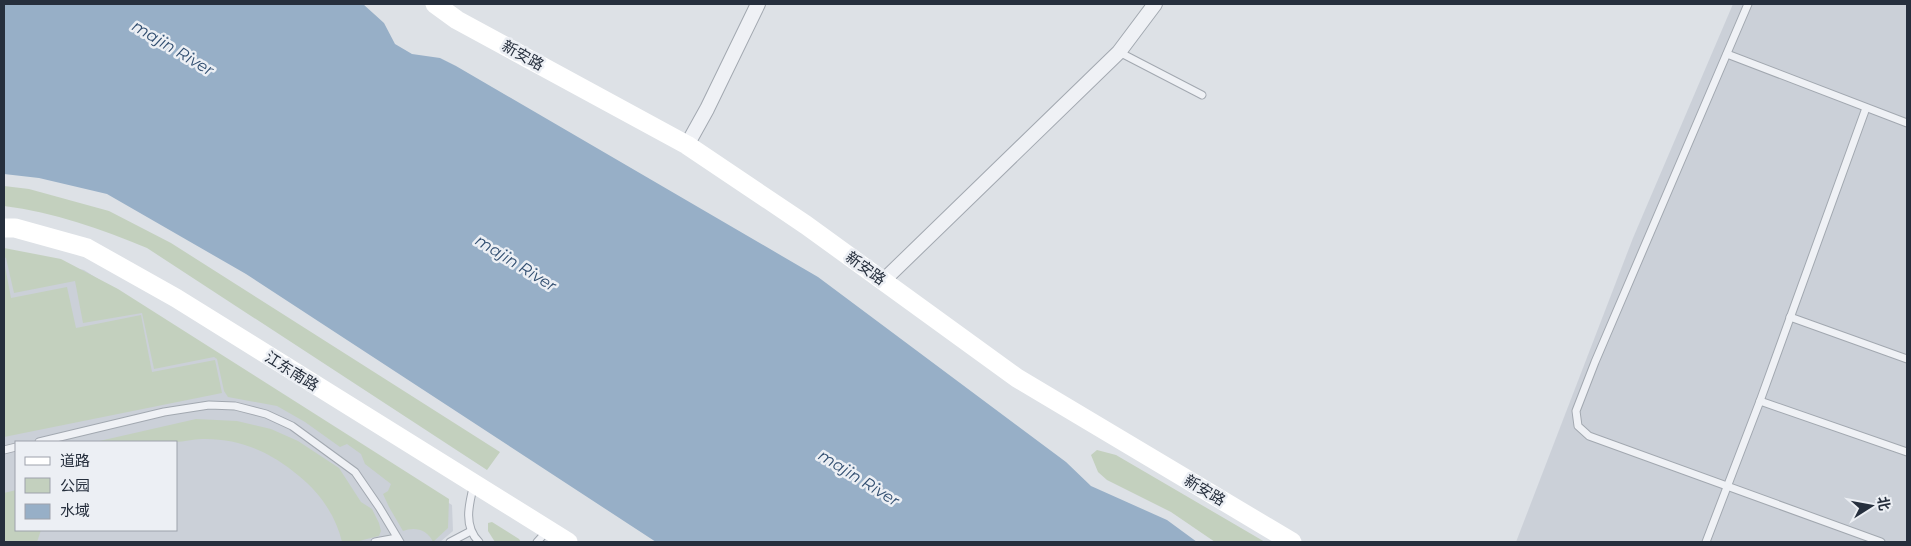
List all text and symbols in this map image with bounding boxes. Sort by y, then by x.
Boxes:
water label: majin River [129,16,218,80]
street label: 新安路 [499,36,547,74]
water label: majin River [472,231,560,296]
street label: 新安路 [842,247,890,289]
street label: 江东南路 [262,347,322,395]
legend [15,441,178,531]
water label: majin River [815,446,903,511]
text: 道路 [60,451,90,470]
street label: 新安路 [1181,470,1229,510]
text: 公园 [60,476,90,495]
north arrow [1846,481,1896,531]
text: 北 [1874,495,1894,512]
text: 水域 [60,501,90,520]

